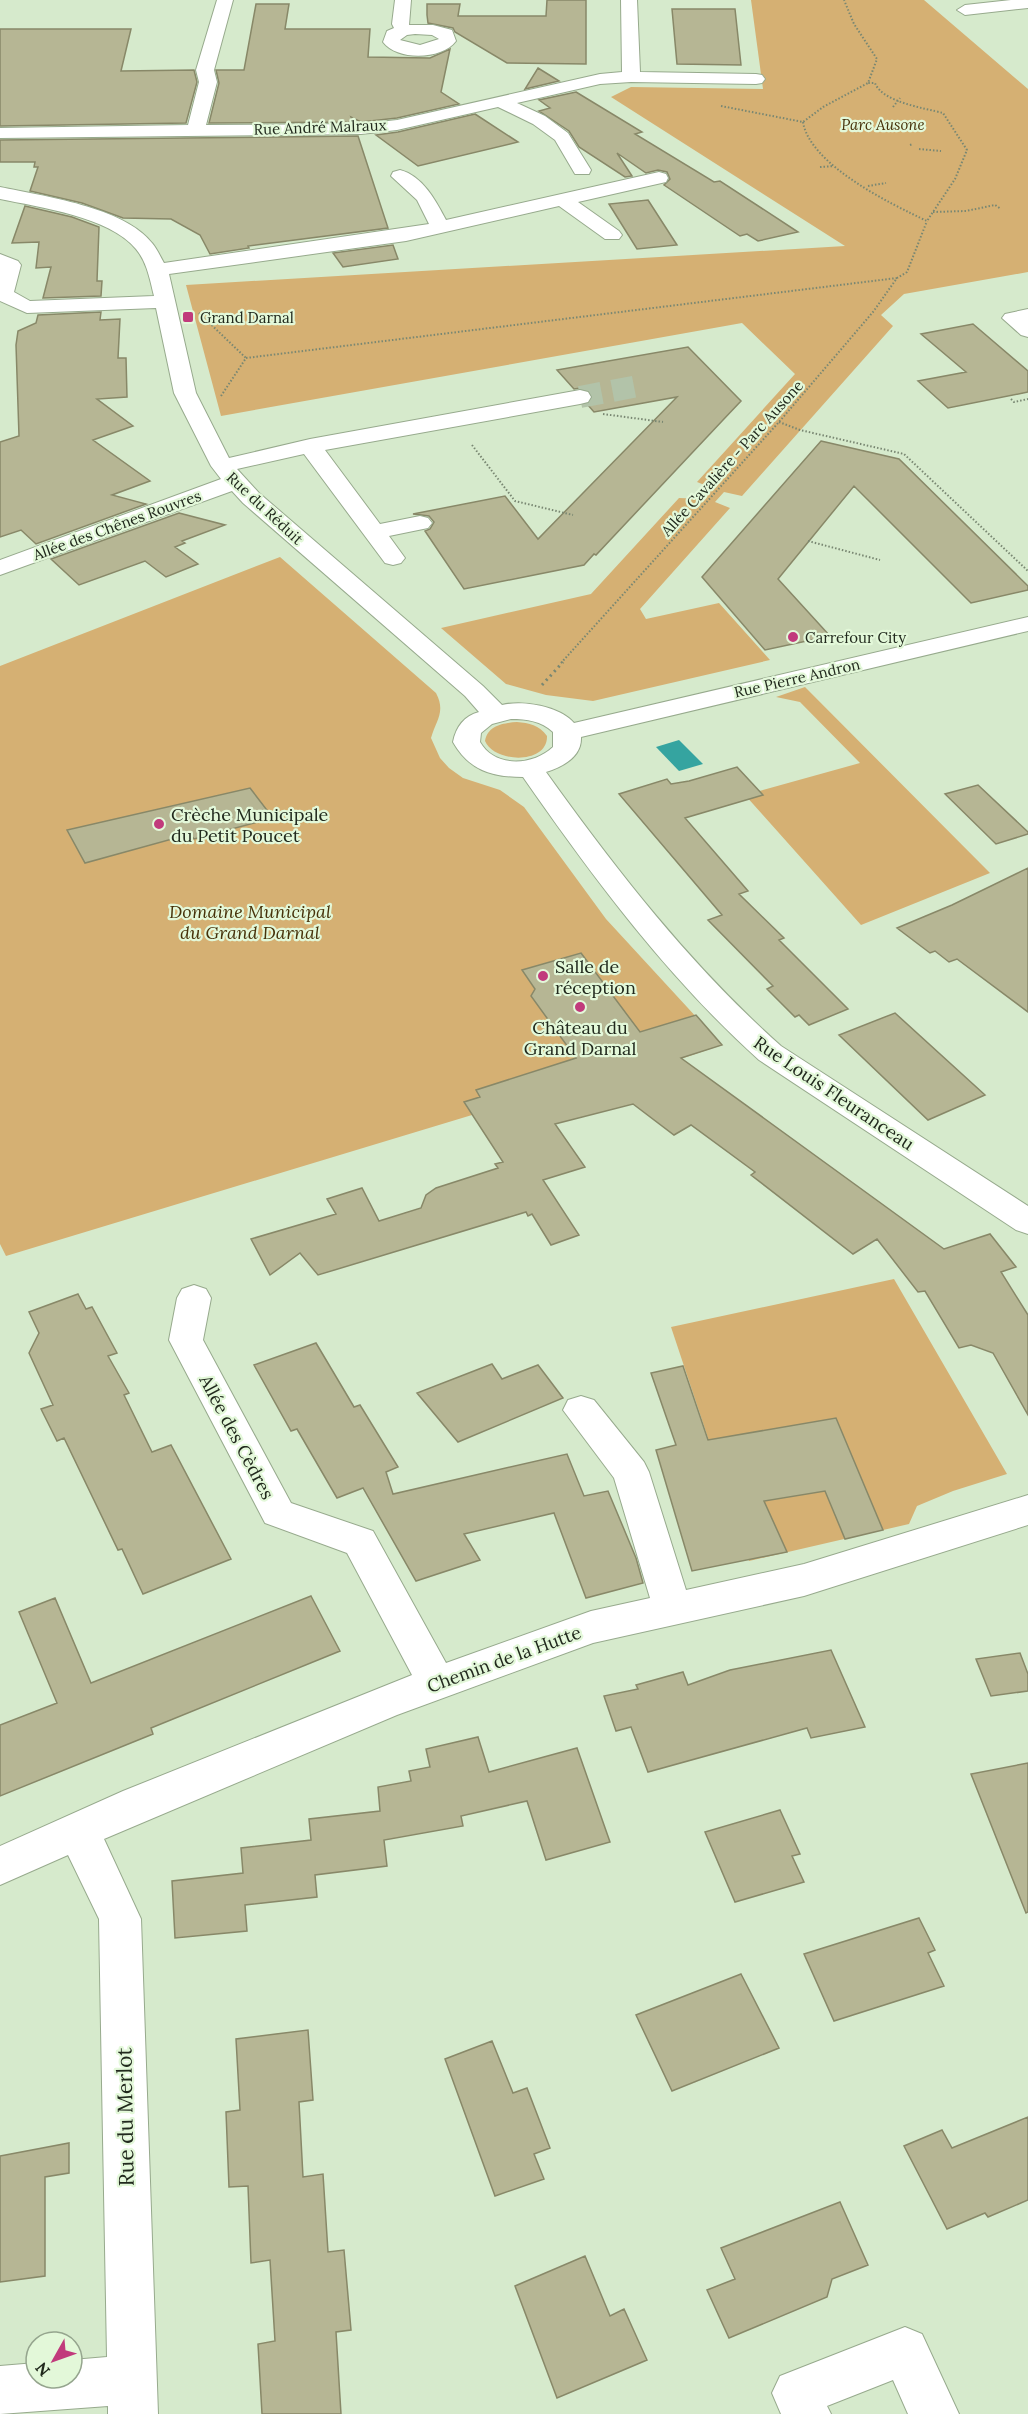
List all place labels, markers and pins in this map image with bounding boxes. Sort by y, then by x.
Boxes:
place label: Grand Darnal [200,308,294,327]
marker: Grand Darnal [181,310,195,324]
place label: Carrefour City [805,628,906,647]
marker: Carrefour City [786,630,800,644]
place label: Crèche Municipale du Petit Poucet [171,803,329,847]
marker: Crèche Municipale du Petit Poucet [152,817,166,831]
place label: Salle de réception [555,955,636,999]
marker: Salle de réception [536,969,550,983]
marker: Château du Grand Darnal [573,1000,587,1014]
place label: Château du Grand Darnal [524,1016,636,1060]

